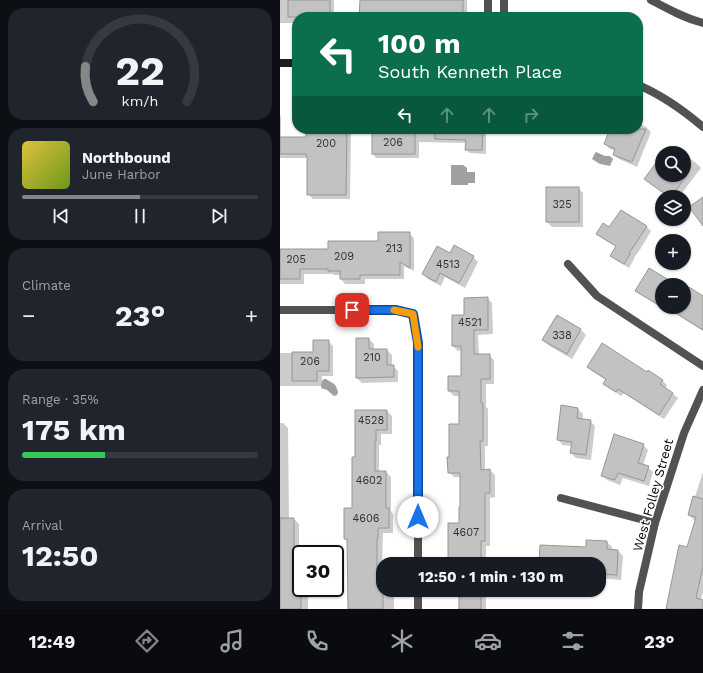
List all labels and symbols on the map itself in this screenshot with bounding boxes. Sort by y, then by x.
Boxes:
house number: 206 [383,136,403,149]
house number: 200 [316,137,336,150]
house number: 325 [552,198,572,211]
house number: 213 [385,242,403,255]
house number: 209 [334,250,354,263]
house number: 205 [286,253,306,266]
house number: 4513 [436,258,460,271]
pin [335,293,369,327]
house number: 4521 [458,316,482,329]
house number: 338 [552,329,572,342]
house number: 210 [363,351,381,364]
house number: 206 [300,355,320,368]
house number: 4528 [358,414,384,427]
street label: West Folley Street [630,436,676,553]
house number: 4602 [356,474,382,487]
position arrow [397,496,439,538]
house number: 4606 [353,512,380,525]
house number: 4607 [453,526,479,539]
speed limit sign: 30 [292,545,344,597]

